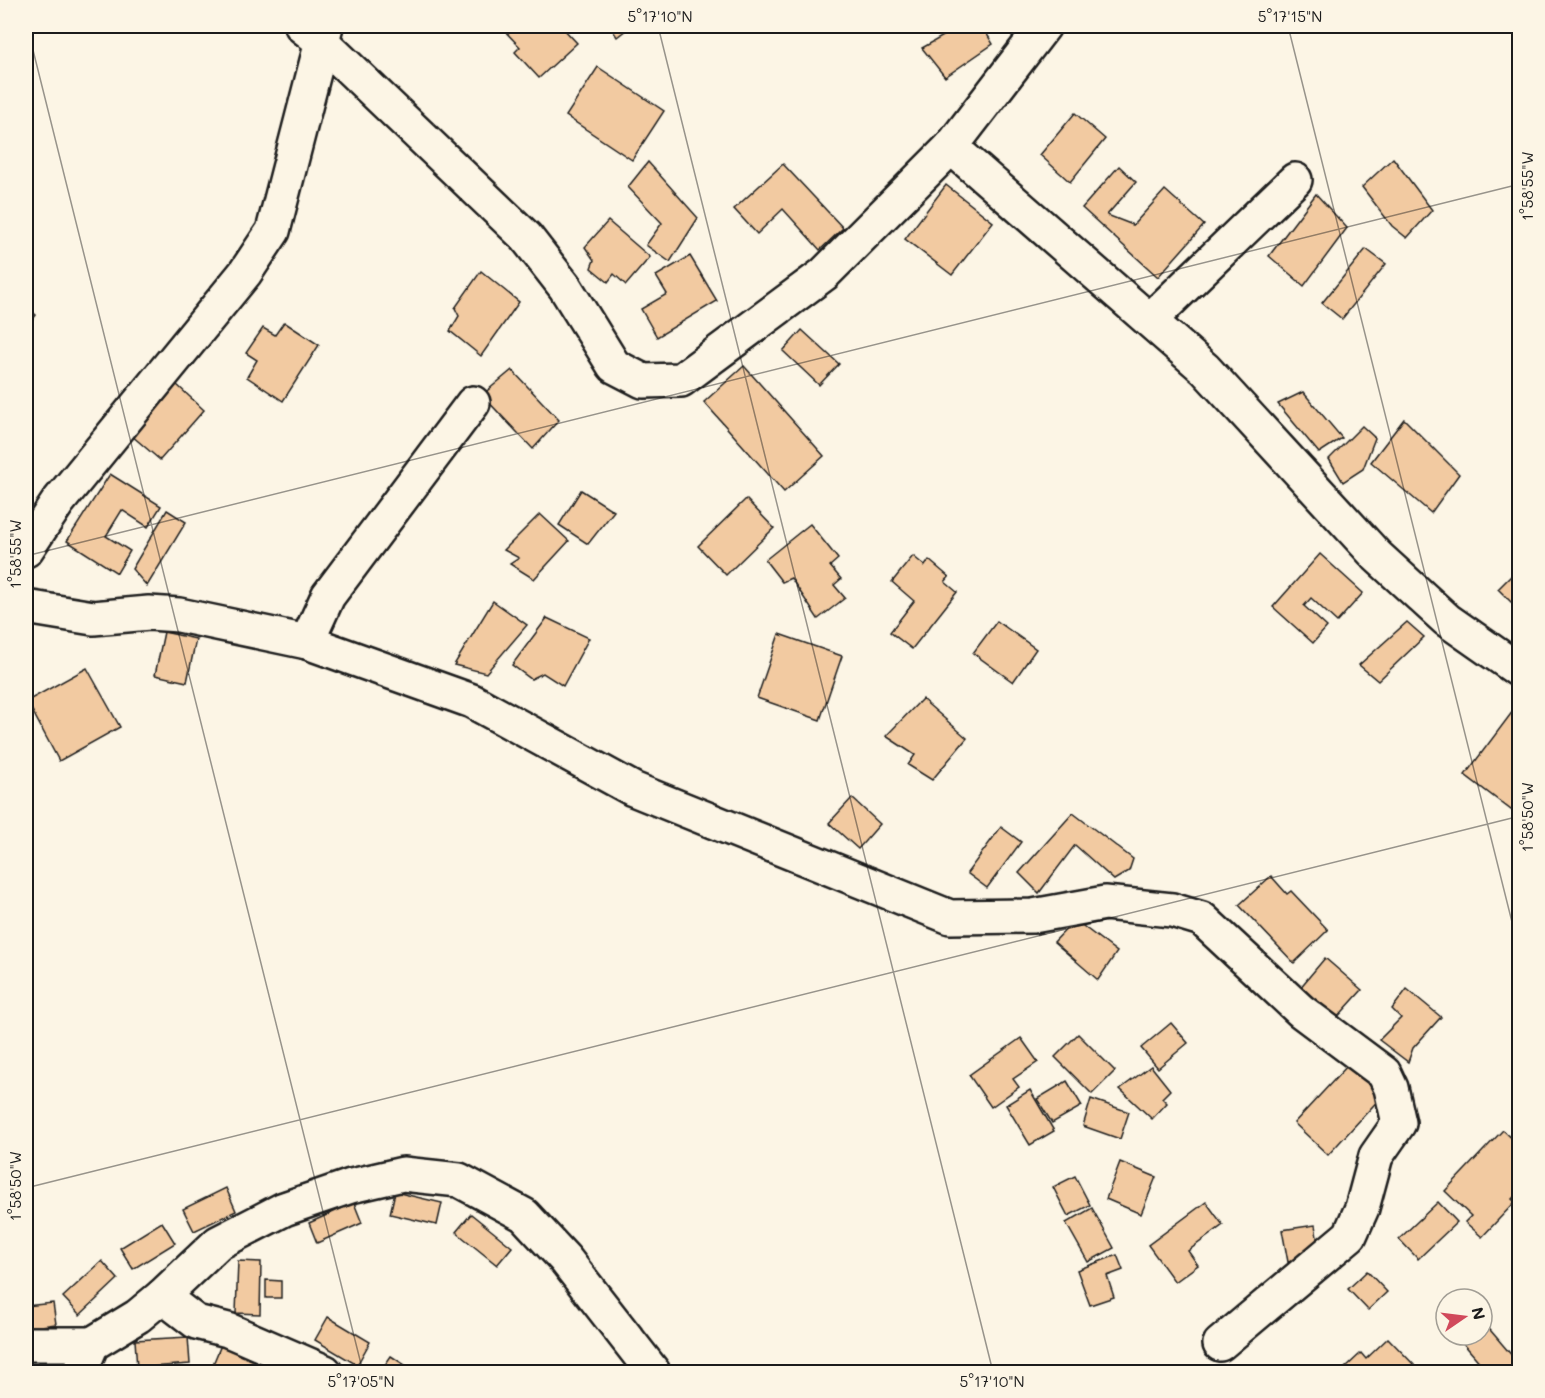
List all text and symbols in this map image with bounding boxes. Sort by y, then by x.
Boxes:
text: 5°17'10"N [627,6,693,26]
text: 5°17'15"N [1258,6,1322,26]
text: 1°58'55"W [1517,151,1537,221]
text: 1°58'55"W [5,519,25,589]
text: 1°58'50"W [1517,782,1537,852]
text: 1°58'50"W [5,1151,25,1221]
north arrow [1434,1287,1494,1347]
text: N [1467,1305,1491,1322]
text: 5°17'05"N [327,1371,395,1391]
text: 5°17'10"N [959,1371,1025,1391]

